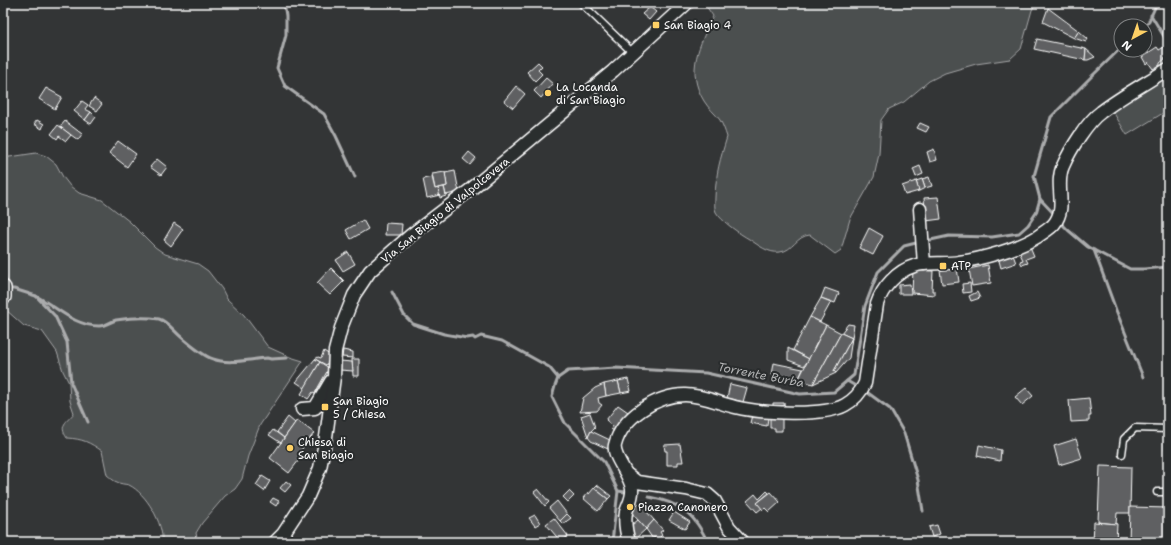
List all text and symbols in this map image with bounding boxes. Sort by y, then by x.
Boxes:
place label: San Biagio 4 [664,18,731,33]
north arrow [1113,18,1153,58]
marker: San Biagio 4 [651,20,661,30]
text: N [1119,37,1135,54]
place label: La Locanda di San Biagio [556,80,626,108]
marker: La Locanda di San Biagio [543,88,553,98]
street label: Via San Biagio di Valpolcevera [378,154,513,267]
place label: ATP [951,259,971,274]
marker: ATP [938,261,948,271]
water label: Torrente Burba [716,359,806,391]
place label: San Biagio 5 / Chiesa [333,394,389,422]
marker: San Biagio 5 / Chiesa [320,402,330,412]
place label: Chiesa di San Biagio [298,435,354,463]
marker: Chiesa di San Biagio [285,443,295,453]
place label: Piazza Canonero [638,500,728,515]
marker: Piazza Canonero [625,502,635,512]

